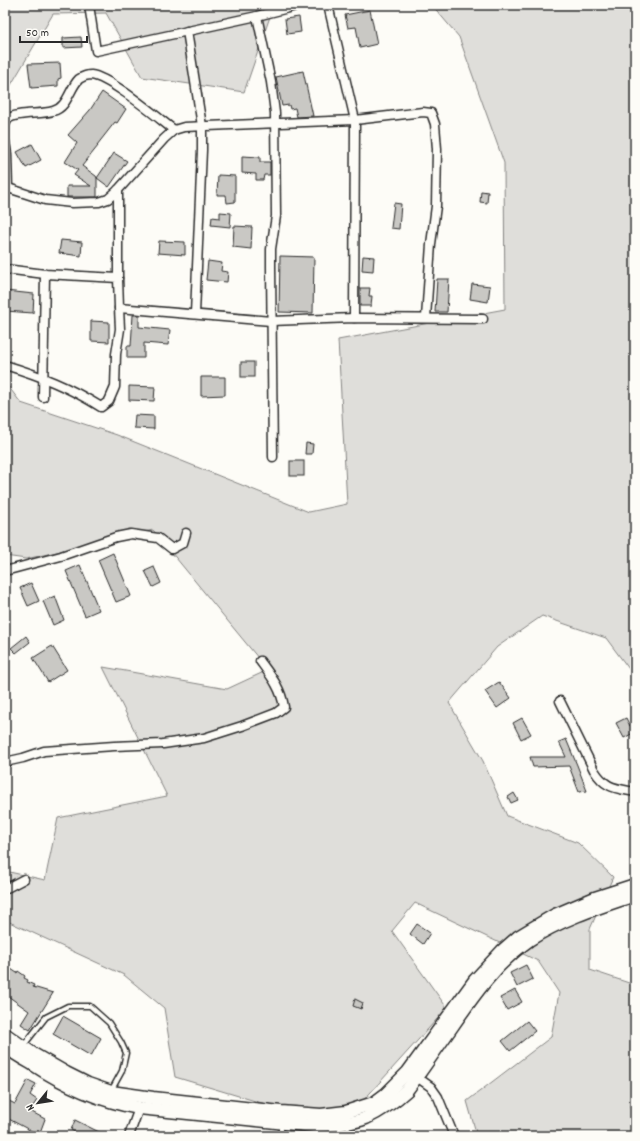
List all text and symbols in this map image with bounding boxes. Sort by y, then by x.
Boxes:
scale bar [20,18,87,44]
text: 50 m [26,25,49,42]
north arrow [18,1083,58,1123]
text: N [23,1100,39,1113]

